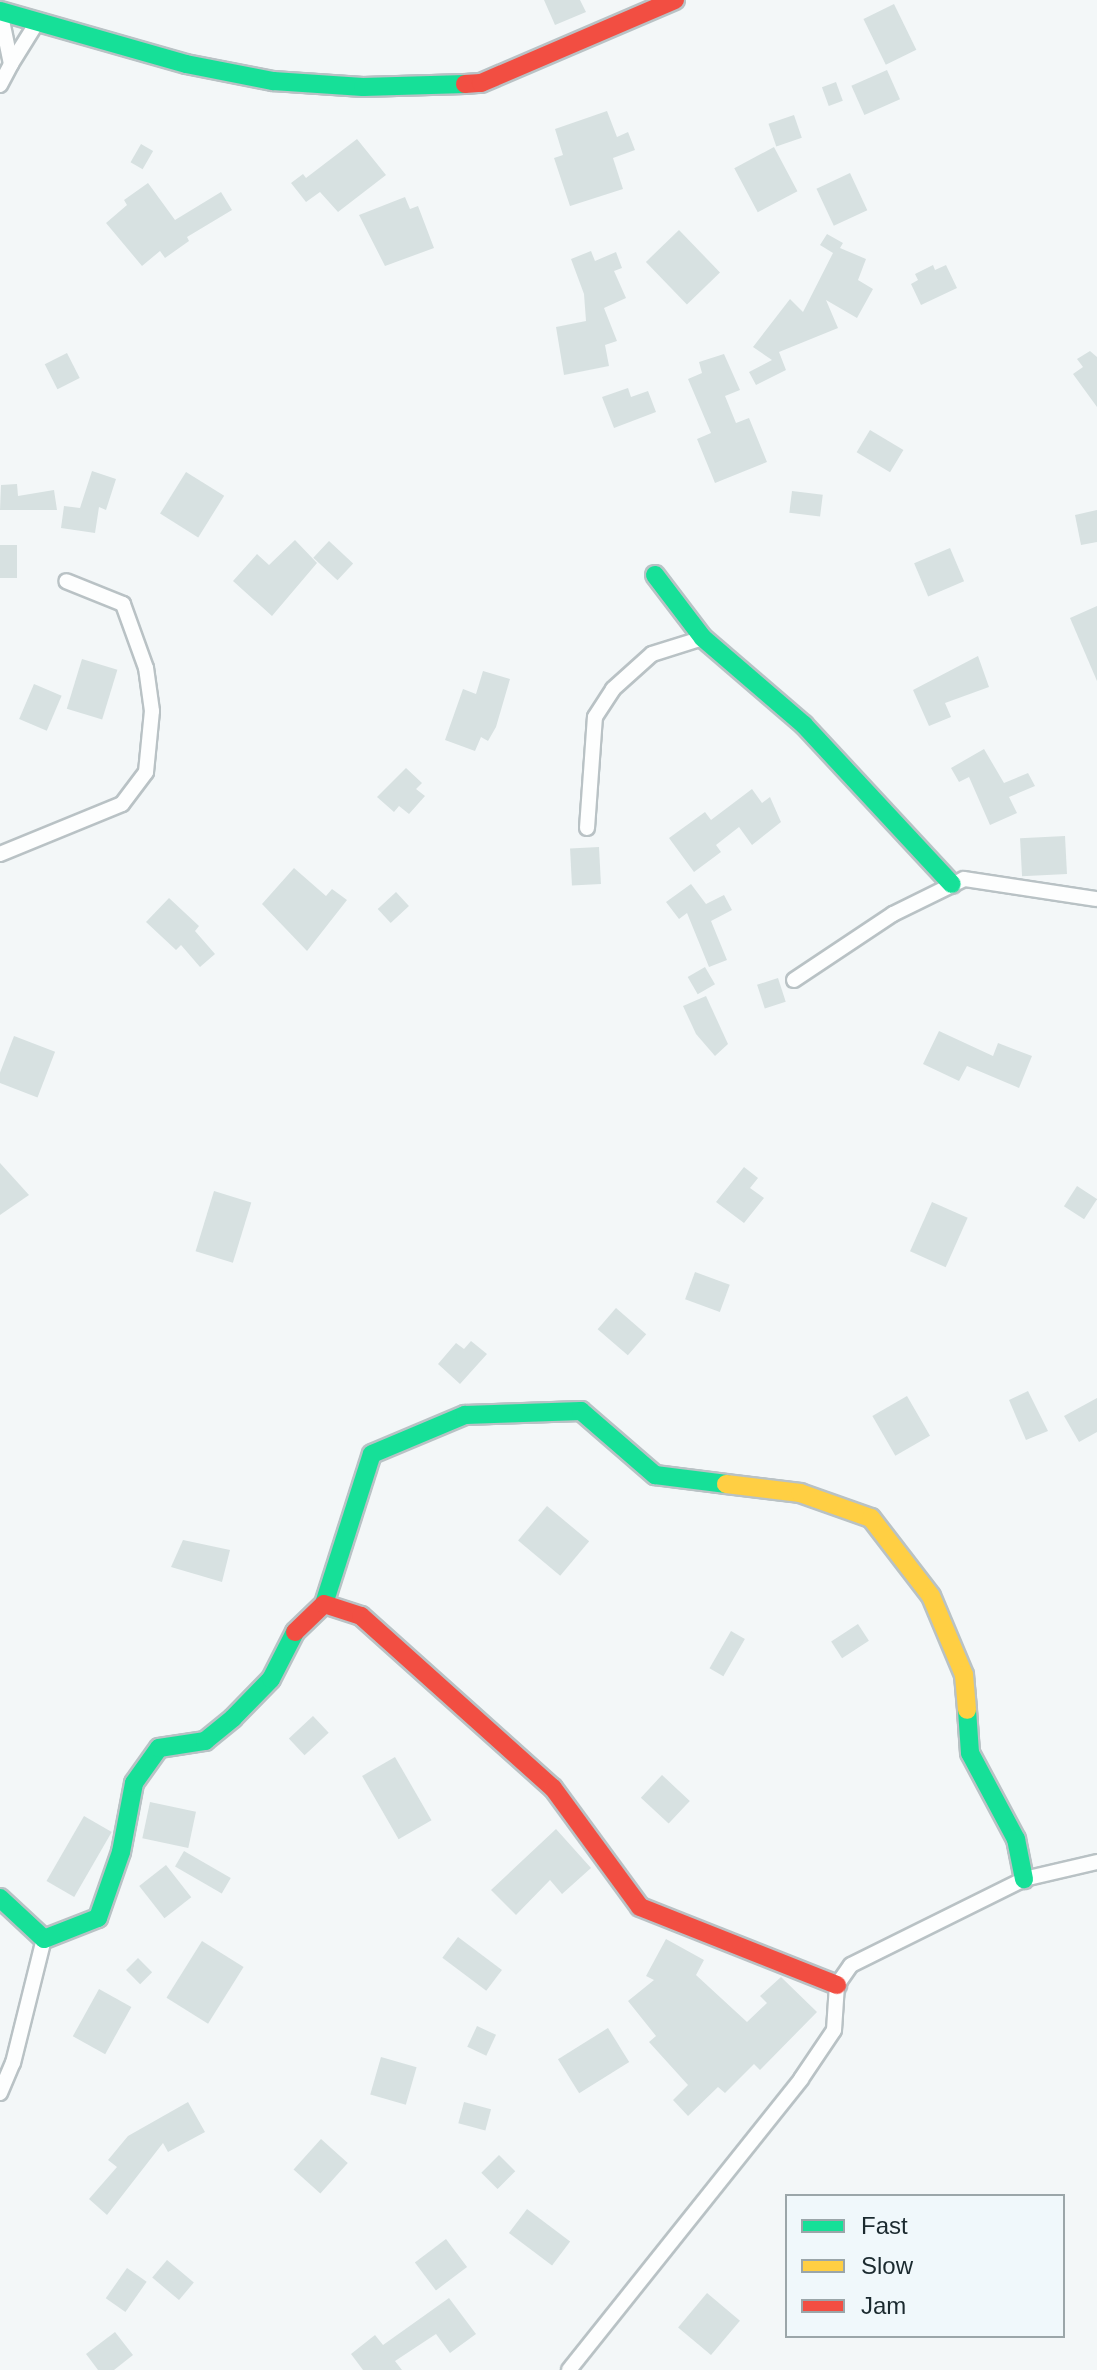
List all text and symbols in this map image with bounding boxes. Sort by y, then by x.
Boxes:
legend [785,2194,1065,2338]
text: Fast [861,2212,908,2239]
text: Slow [861,2252,913,2279]
text: Jam [861,2292,906,2319]

